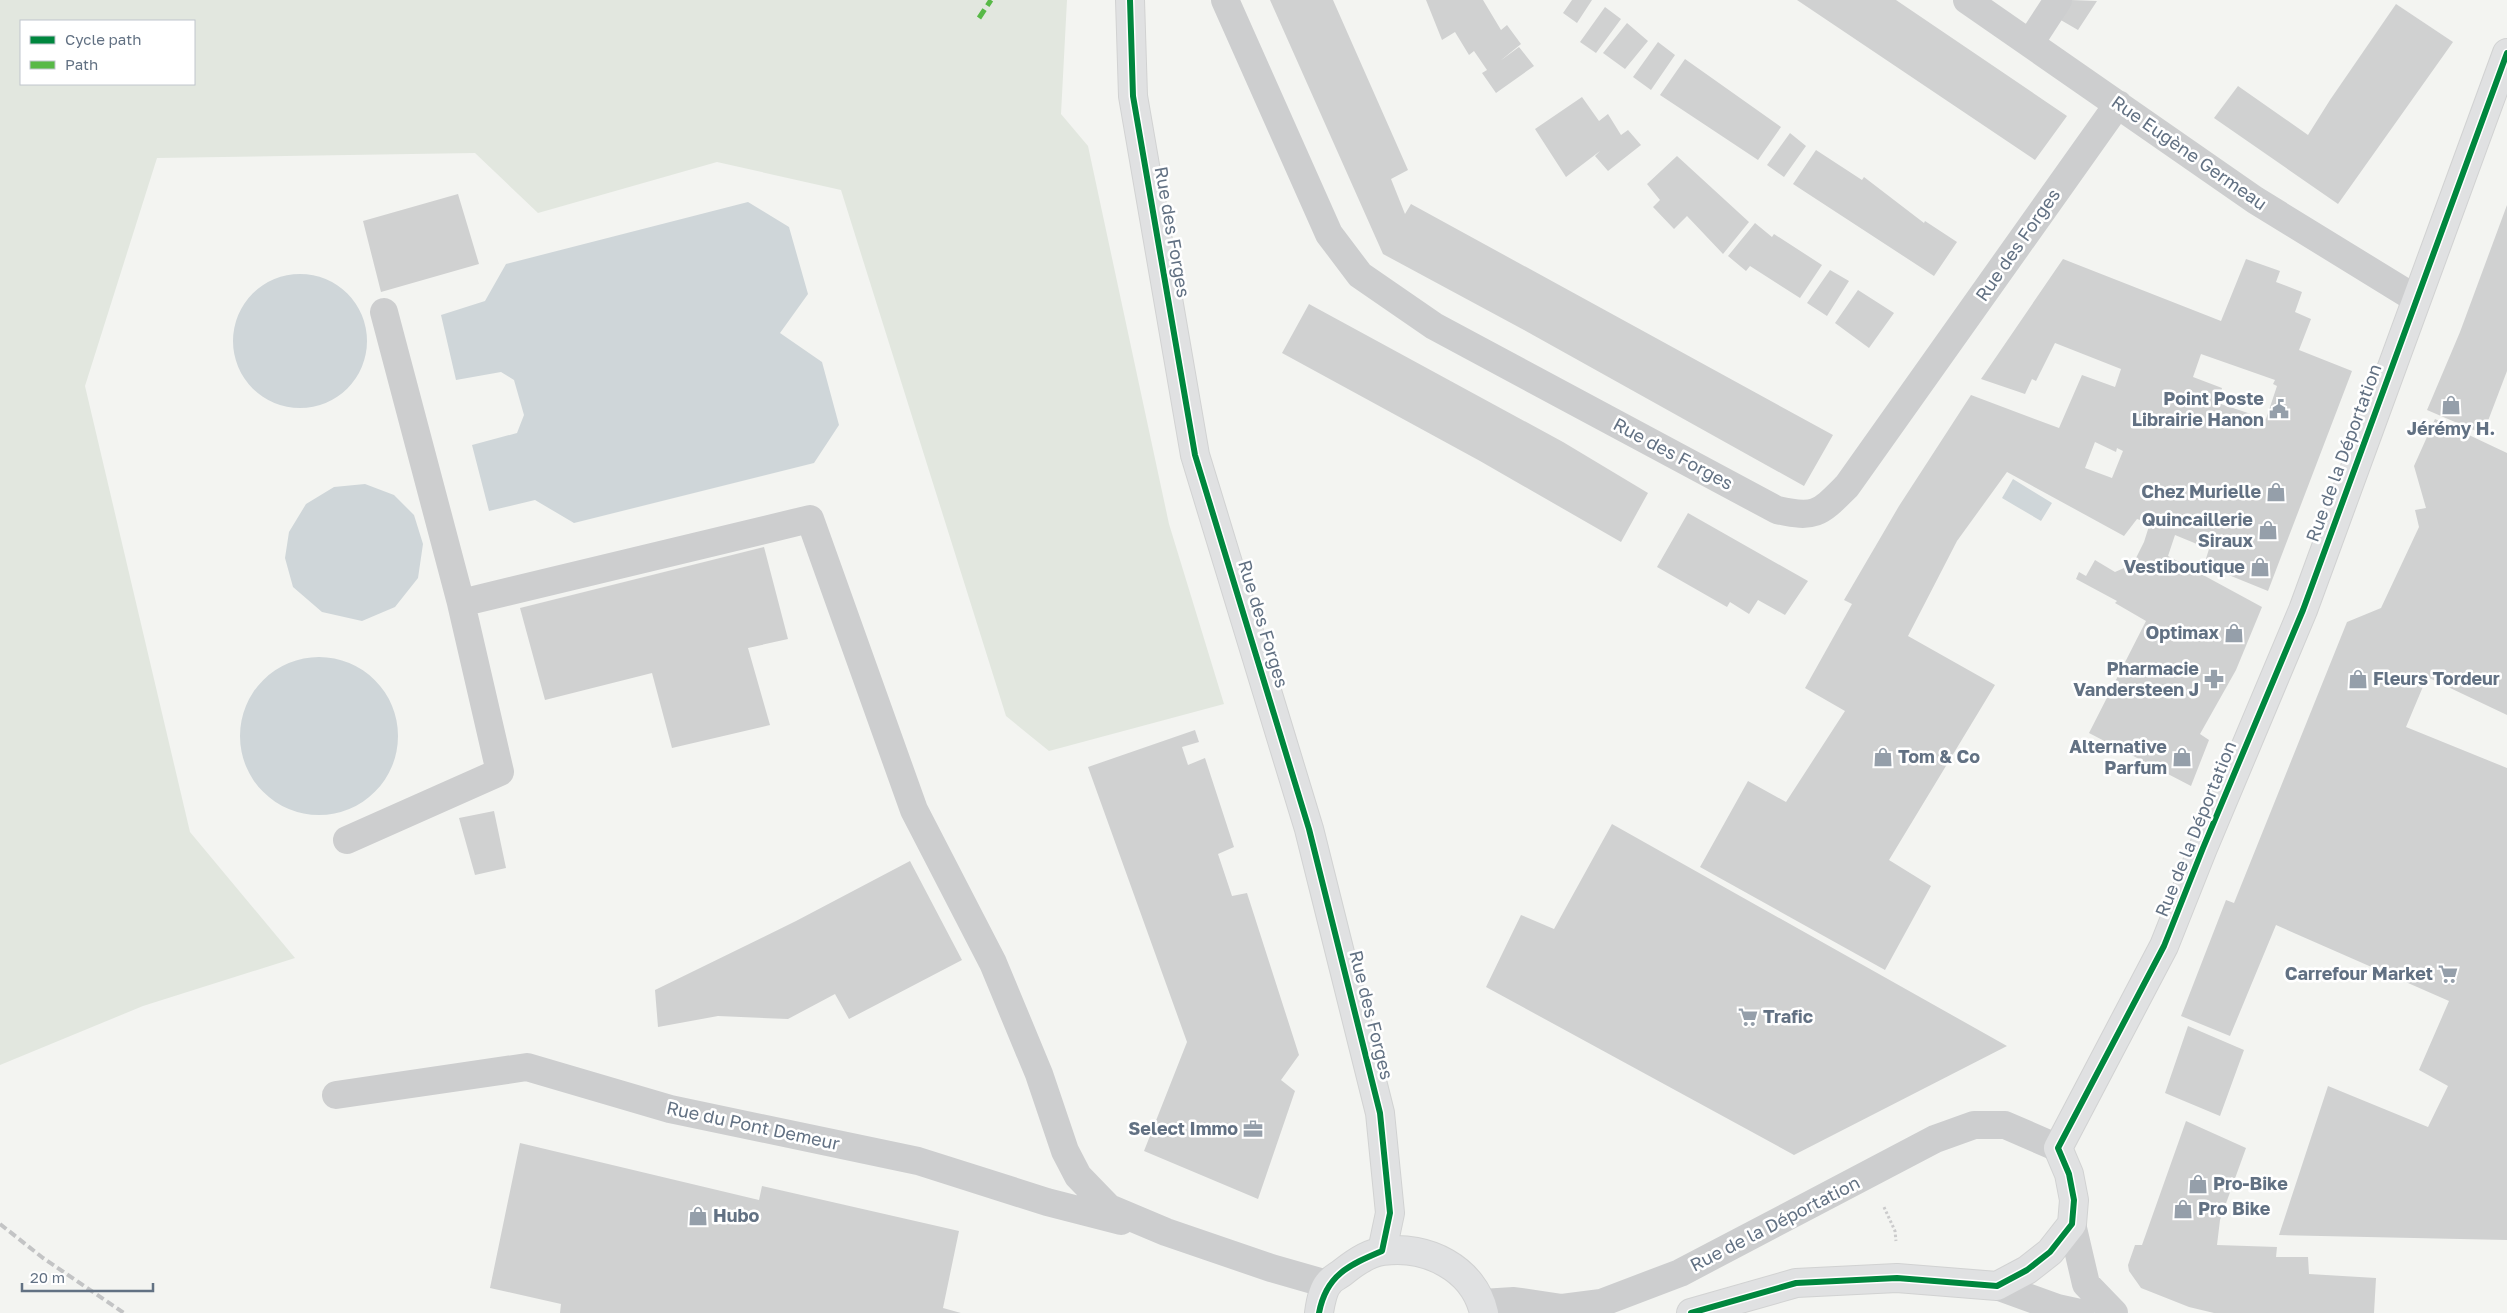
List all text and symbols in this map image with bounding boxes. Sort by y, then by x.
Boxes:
legend [20,20,195,85]
text: Cycle path [65,30,141,48]
text: Path [65,55,98,73]
street label: Rue Eugène Germeau [2108,90,2272,214]
street label: Rue des Forges [1151,165,1195,299]
street label: Rue des Forges [1970,184,2064,305]
street label: Rue de la Déportation [2301,361,2385,545]
place label: Point Poste Librairie Hanon [2132,387,2264,430]
shop icon: Jérémy H. [2440,394,2462,416]
public building icon: Point Poste Librairie Hanon [2268,398,2290,420]
street label: Rue des Forges [1610,412,1737,494]
place label: Jérémy H. [2407,417,2495,439]
place label: Chez Murielle [2141,480,2261,502]
shop icon: Chez Murielle [2265,481,2287,503]
place label: Quincaillerie Siraux [2142,508,2254,551]
shop icon: Quincaillerie Siraux [2257,519,2279,541]
place label: Vestiboutique [2123,555,2245,577]
shop icon: Vestiboutique [2249,556,2271,578]
street label: Rue des Forges [1234,557,1294,690]
place label: Optimax [2145,621,2220,643]
shop icon: Optimax [2223,622,2245,644]
place label: Pharmacie Vandersteen J [2073,657,2199,700]
place label: Fleurs Tordeur [2373,667,2500,689]
pharmacy icon: Pharmacie Vandersteen J [2203,668,2225,690]
shop icon: Fleurs Tordeur [2347,668,2369,690]
place label: Alternative Parfum [2069,735,2167,778]
street label: Rue de la Déportation [2150,738,2240,920]
place label: Tom & Co [1898,745,1980,767]
shop icon: Tom & Co [1872,746,1894,768]
shop icon: Alternative Parfum [2171,746,2193,768]
street label: Rue des Forges [1345,948,1399,1082]
place label: Carrefour Market [2285,962,2433,984]
supermarket icon: Carrefour Market [2437,963,2459,985]
place label: Trafic [1763,1005,1813,1027]
supermarket icon: Trafic [1737,1006,1759,1028]
street label: Rue du Pont Demeur [665,1096,842,1154]
place label: Select Immo [1128,1117,1238,1139]
office icon: Select Immo [1242,1118,1264,1140]
street label: Rue de la Déportation [1686,1171,1863,1275]
place label: Pro-Bike [2213,1172,2288,1194]
shop icon: Pro-Bike [2187,1173,2209,1195]
place label: Pro Bike [2198,1197,2271,1219]
shop icon: Pro Bike [2172,1198,2194,1220]
place label: Hubo [713,1204,759,1226]
shop icon: Hubo [687,1205,709,1227]
scale bar [22,1260,154,1292]
text: 20 m [30,1268,65,1286]

